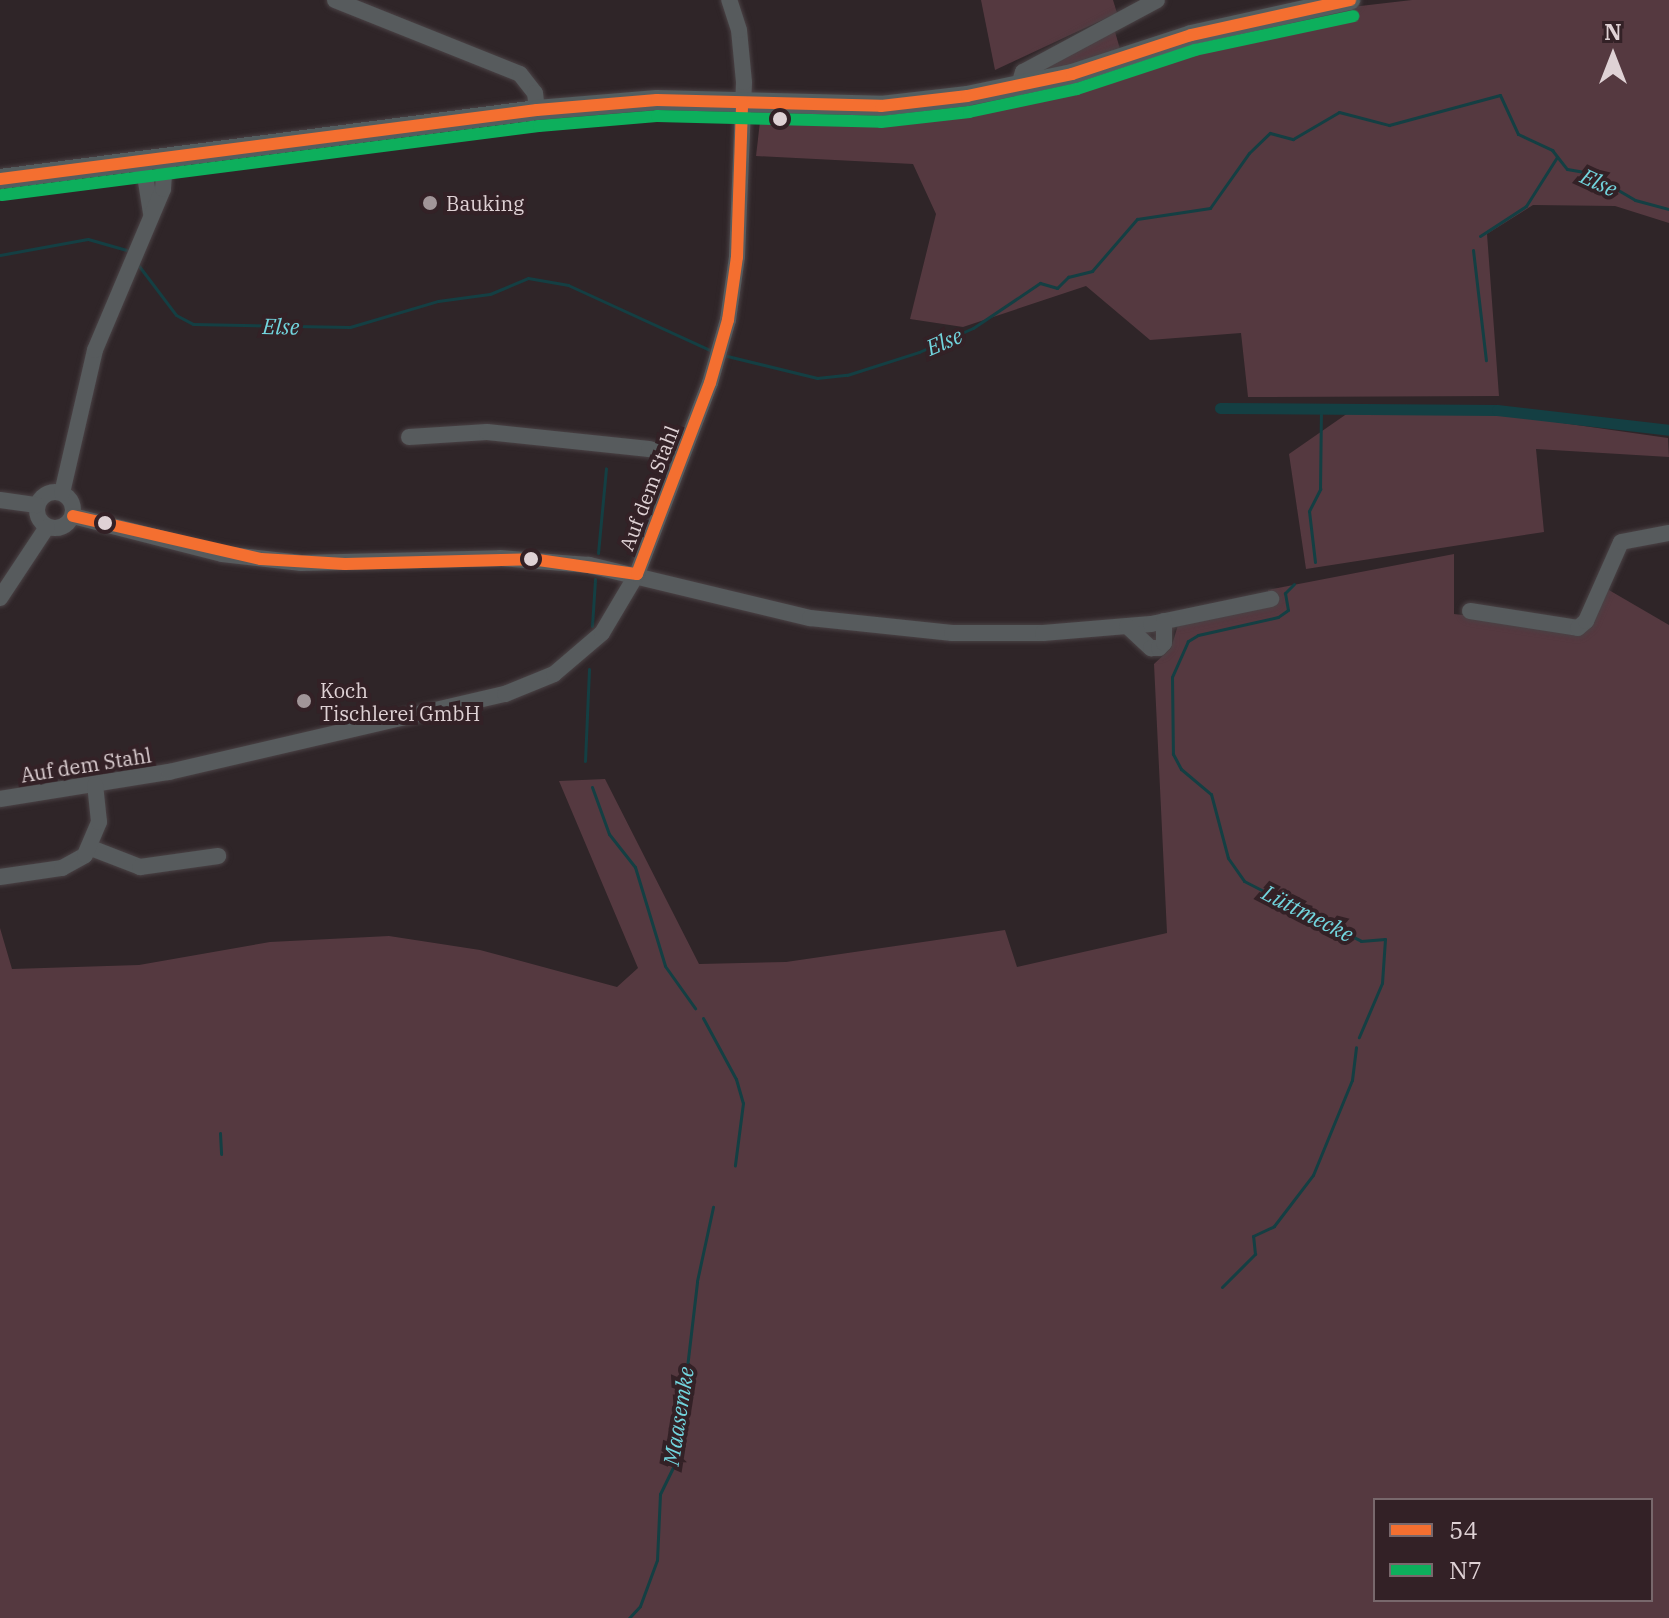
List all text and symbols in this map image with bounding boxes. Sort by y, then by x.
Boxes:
north arrow [1573,16,1653,96]
text: N [1604,17,1622,46]
unlabelled marker [772,111,788,127]
water label: Else [1577,162,1621,202]
place label: Bauking [446,191,524,215]
marker: Bauking [421,194,439,212]
water label: Else [262,312,300,340]
water label: Else [922,322,966,360]
street label: Auf dem Stahl [614,422,684,554]
unlabelled marker [97,515,113,531]
unlabelled marker [523,551,539,567]
place label: Koch Tischlerei GmbH [320,678,480,725]
marker: Koch Tischlerei GmbH [295,692,313,710]
street label: Auf dem Stahl [19,743,153,787]
water label: Lüttmecke [1258,879,1358,947]
water label: Maasemke [657,1365,699,1467]
legend [1373,1498,1653,1602]
text: 54 [1449,1514,1478,1546]
text: N7 [1449,1554,1482,1586]

